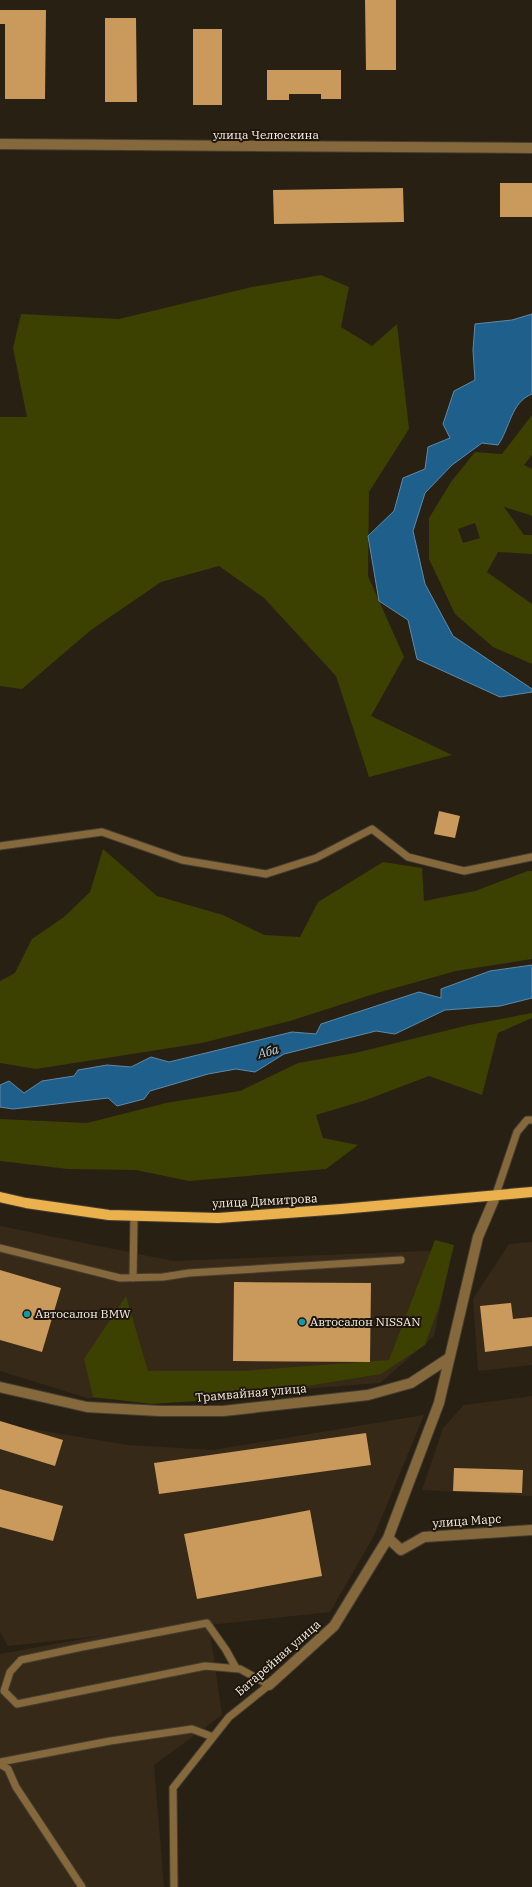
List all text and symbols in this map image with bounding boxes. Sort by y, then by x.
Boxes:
street label: улица Челюскина [213,127,320,142]
water label: Аба [255,1040,281,1063]
street label: улица Димитрова [212,1190,318,1211]
place label: Автосалон BMW [35,1306,131,1321]
marker: Автосалон BMW [22,1309,32,1319]
place label: Автосалон NISSAN [310,1314,421,1329]
marker: Автосалон NISSAN [297,1317,307,1327]
street label: Трамвайная улица [195,1380,308,1405]
street label: улица Марс [432,1511,502,1530]
street label: Батарейная улица [232,1616,324,1699]

